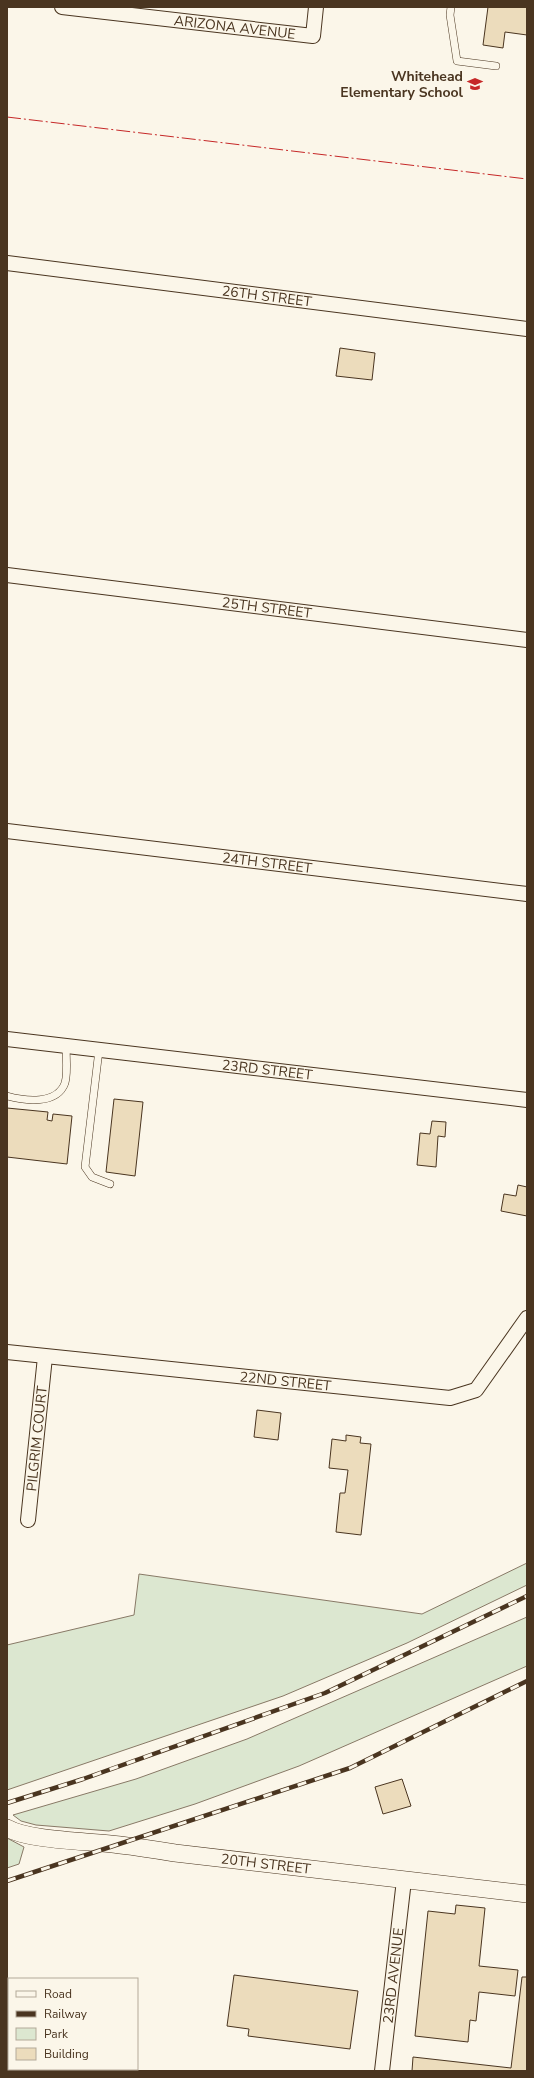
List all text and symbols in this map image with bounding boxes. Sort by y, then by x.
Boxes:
street label: ARIZONA AVENUE [173,11,297,43]
place label: Whitehead Elementary School [340,67,464,102]
school or university icon: Whitehead Elementary School [466,75,484,93]
street label: 26TH STREET [221,281,313,311]
street label: 25TH STREET [221,592,314,623]
street label: 24TH STREET [221,848,314,877]
street label: 23RD STREET [221,1055,314,1084]
street label: 22ND STREET [239,1367,333,1395]
street label: PILGRIM COURT [22,1384,52,1492]
street label: 20TH STREET [220,1849,313,1878]
street label: 23RD AVENUE [378,1927,408,2025]
legend [8,1978,138,2070]
text: Road [44,1986,72,2002]
text: Railway [44,2006,88,2022]
text: Park [44,2026,69,2042]
text: Building [44,2046,89,2062]

